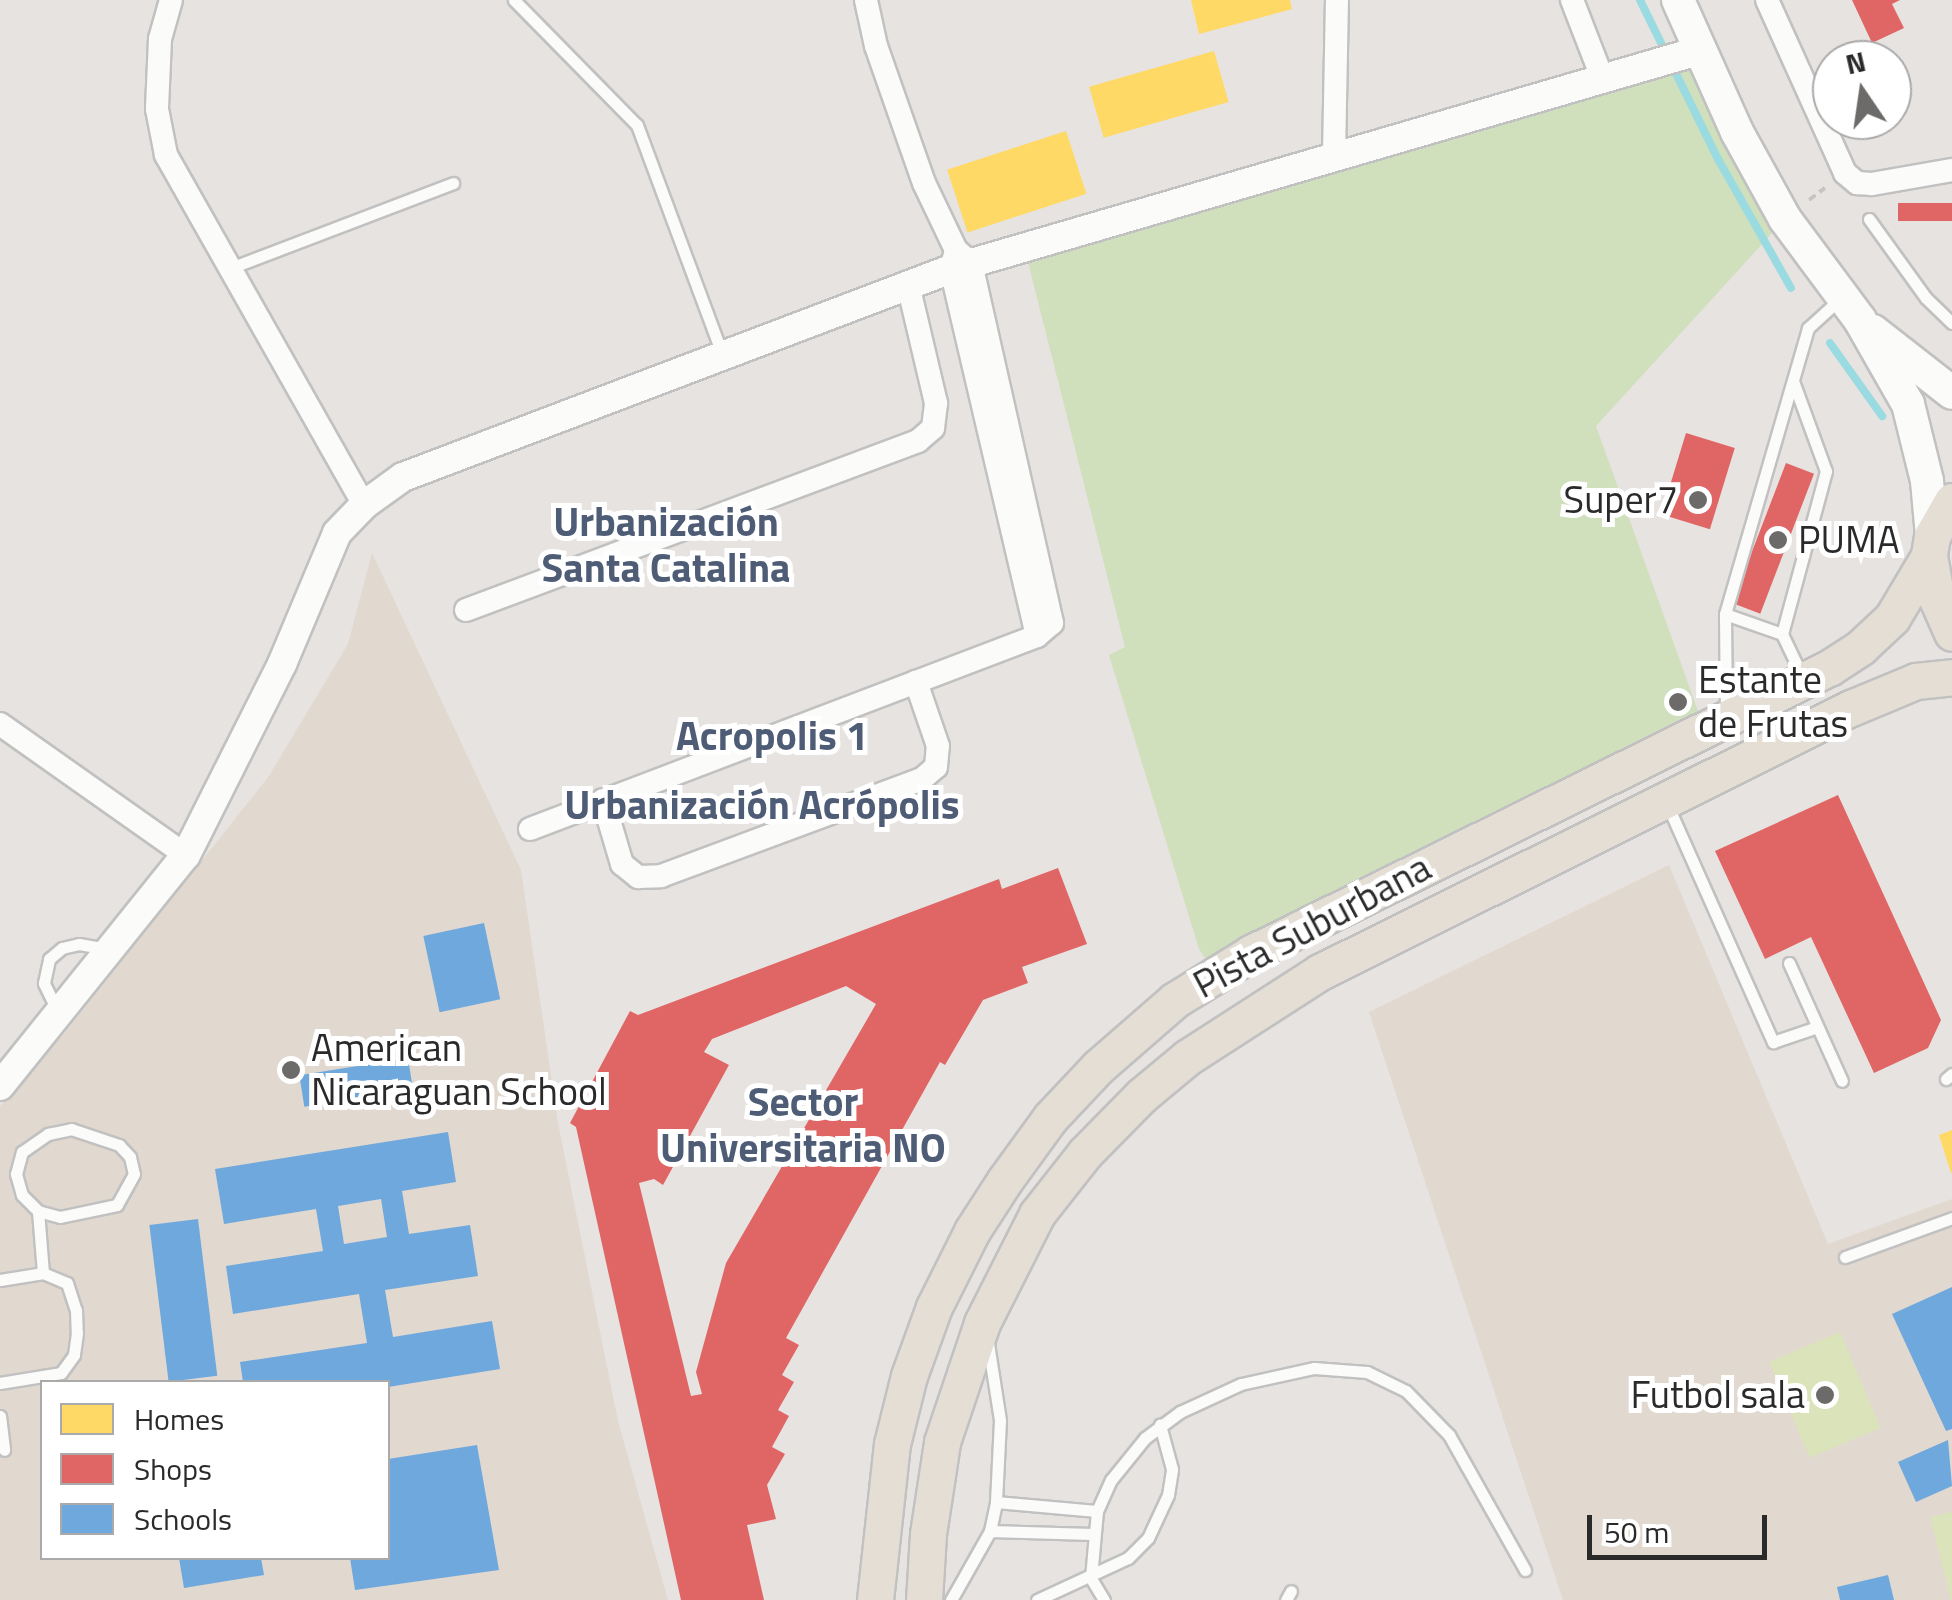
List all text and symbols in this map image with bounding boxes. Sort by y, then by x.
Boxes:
text: N [1841,39,1870,85]
north arrow [1812,40,1912,140]
place label: Super7 [1564,477,1678,523]
marker: Super7 [1687,489,1709,511]
district label: Urbanización Santa Catalina [542,498,790,592]
place label: PUMA [1798,517,1900,563]
marker: PUMA [1767,529,1789,551]
place label: Estante de Frutas [1698,657,1848,746]
marker: Estante de Frutas [1667,691,1689,713]
district label: Acropolis 1 [676,712,868,760]
district label: Urbanización Acrópolis [564,781,960,829]
street label: Pista Suburbana [1186,844,1438,1008]
place label: American Nicaraguan School [311,1025,607,1114]
marker: American Nicaraguan School [280,1059,302,1081]
district label: Sector Universitaria NO [660,1078,946,1172]
place label: Futbol sala [1630,1372,1805,1418]
legend [40,1380,390,1560]
marker: Futbol sala [1814,1384,1836,1406]
text: Homes [134,1396,224,1442]
text: Shops [134,1446,212,1492]
scale bar [1592,1495,1772,1557]
text: Schools [134,1496,232,1542]
text: 50 m [1604,1509,1669,1555]

